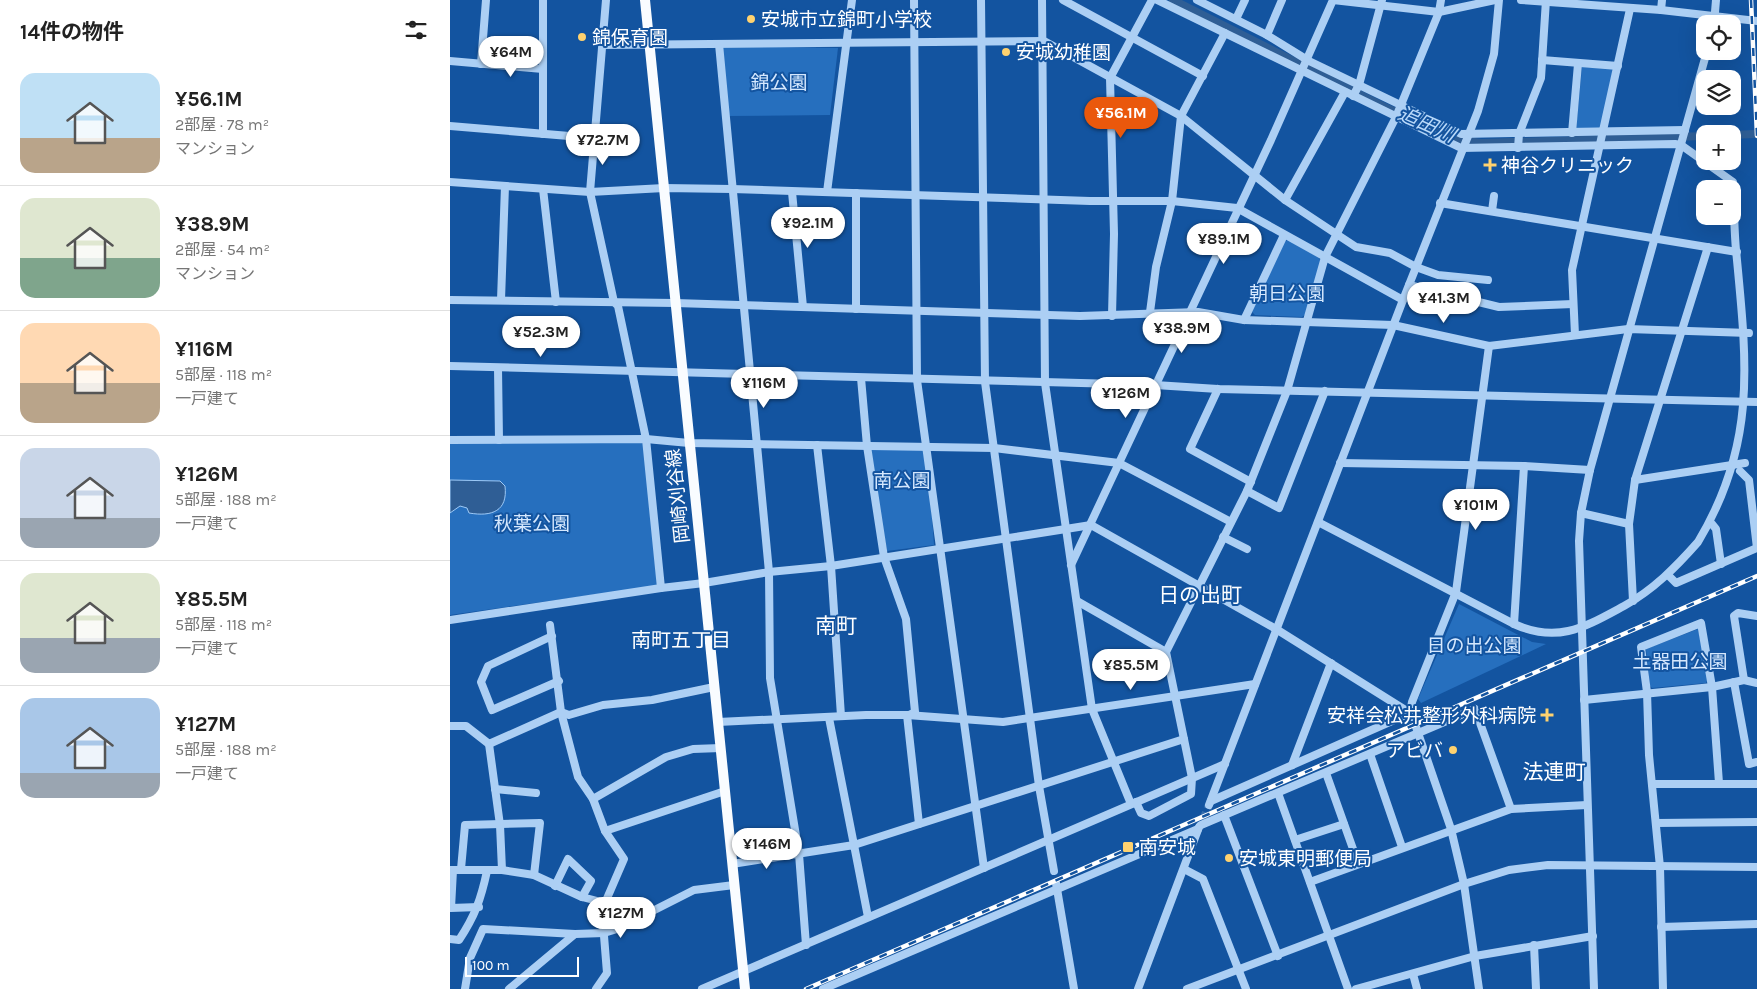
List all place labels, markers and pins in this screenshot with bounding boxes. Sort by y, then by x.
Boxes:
place label: 安城市立錦町小学校 [761,9,932,31]
marker: 安城市立錦町小学校 [745,13,757,25]
place label: 錦保育園 [592,27,668,49]
marker: 錦保育園 [576,31,588,43]
pin: ¥64M [481,36,541,78]
place label: 安城幼稚園 [1016,42,1111,64]
marker: 安城幼稚園 [1000,46,1012,58]
pin: ¥56.1M [1080,96,1162,139]
pin: ¥72.7M [562,124,644,166]
place label: 神谷クリニック [1501,155,1634,177]
marker: 神谷クリニック [1483,158,1497,172]
pin: ¥92.1M [767,206,849,249]
pin: ¥89.1M [1183,222,1265,265]
pin: ¥41.3M [1403,282,1485,324]
pin: ¥38.9M [1141,312,1223,354]
pin: ¥52.3M [500,316,582,358]
pin: ¥116M [729,366,799,409]
pin: ¥126M [1091,376,1161,419]
pin: ¥101M [1441,488,1511,531]
pin: ¥85.5M [1090,648,1172,691]
place label: 安祥会松井整形外科病院 [1327,705,1536,727]
marker: 安祥会松井整形外科病院 [1540,708,1554,722]
place label: アビバ [1386,740,1443,762]
marker: アビバ [1447,744,1459,756]
pin: ¥146M [732,828,802,870]
place label: 南安城 [1139,837,1196,859]
marker: 南安城 [1121,840,1135,854]
place label: 安城東明郵便局 [1239,848,1372,870]
marker: 安城東明郵便局 [1223,852,1235,864]
pin: ¥127M [586,896,656,939]

